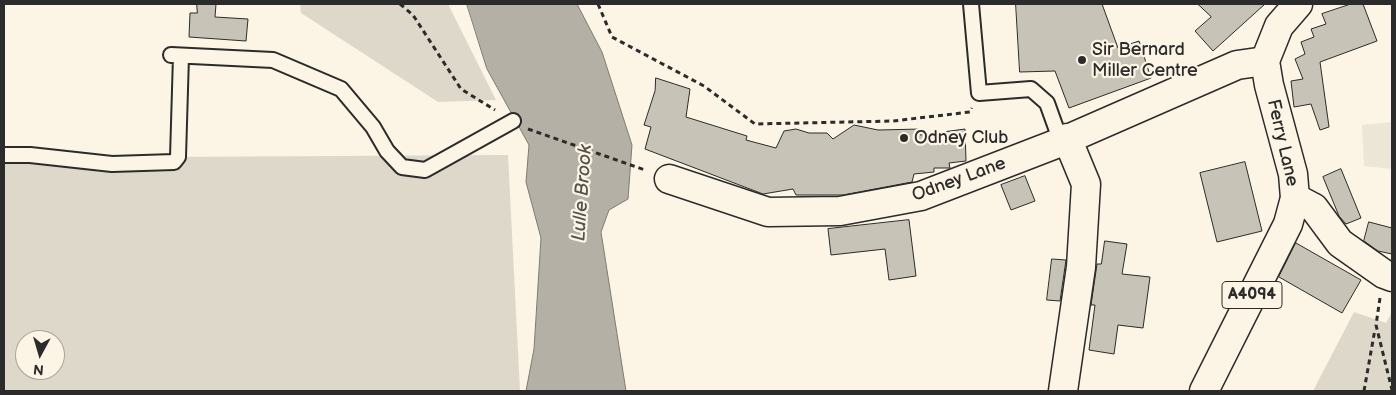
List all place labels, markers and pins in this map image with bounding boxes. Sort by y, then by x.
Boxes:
place label: Sir Bernard Miller Centre [1092,39,1198,82]
marker: Sir Bernard Miller Centre [1076,54,1088,66]
place label: Odney Club [914,127,1008,149]
marker: Odney Club [898,132,910,144]

